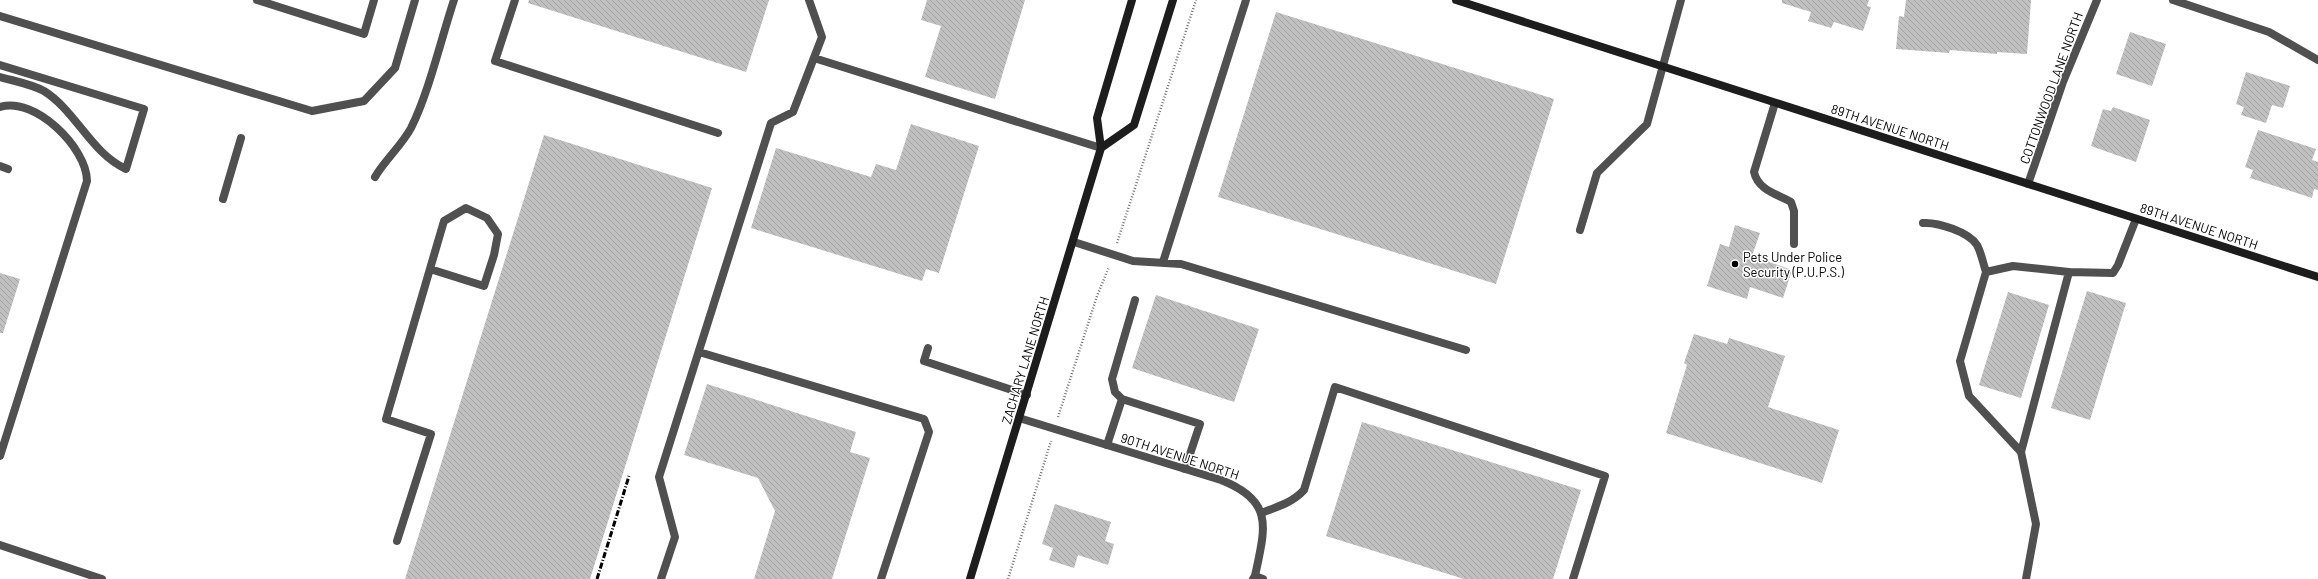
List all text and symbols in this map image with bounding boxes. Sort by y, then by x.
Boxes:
street label: COTTONWOOD LANE NORTH [2016,10,2086,166]
street label: 89TH AVENUE NORTH [1829,100,1951,154]
street label: 89TH AVENUE NORTH [2138,199,2260,253]
place label: Pets Under Police Security (P.U.P.S.) [1743,249,1845,280]
marker: Pets Under Police Security (P.U.P.S.) [1730,259,1740,269]
street label: ZACHARY LANE NORTH [998,294,1052,426]
street label: 90TH AVENUE NORTH [1119,429,1241,483]

